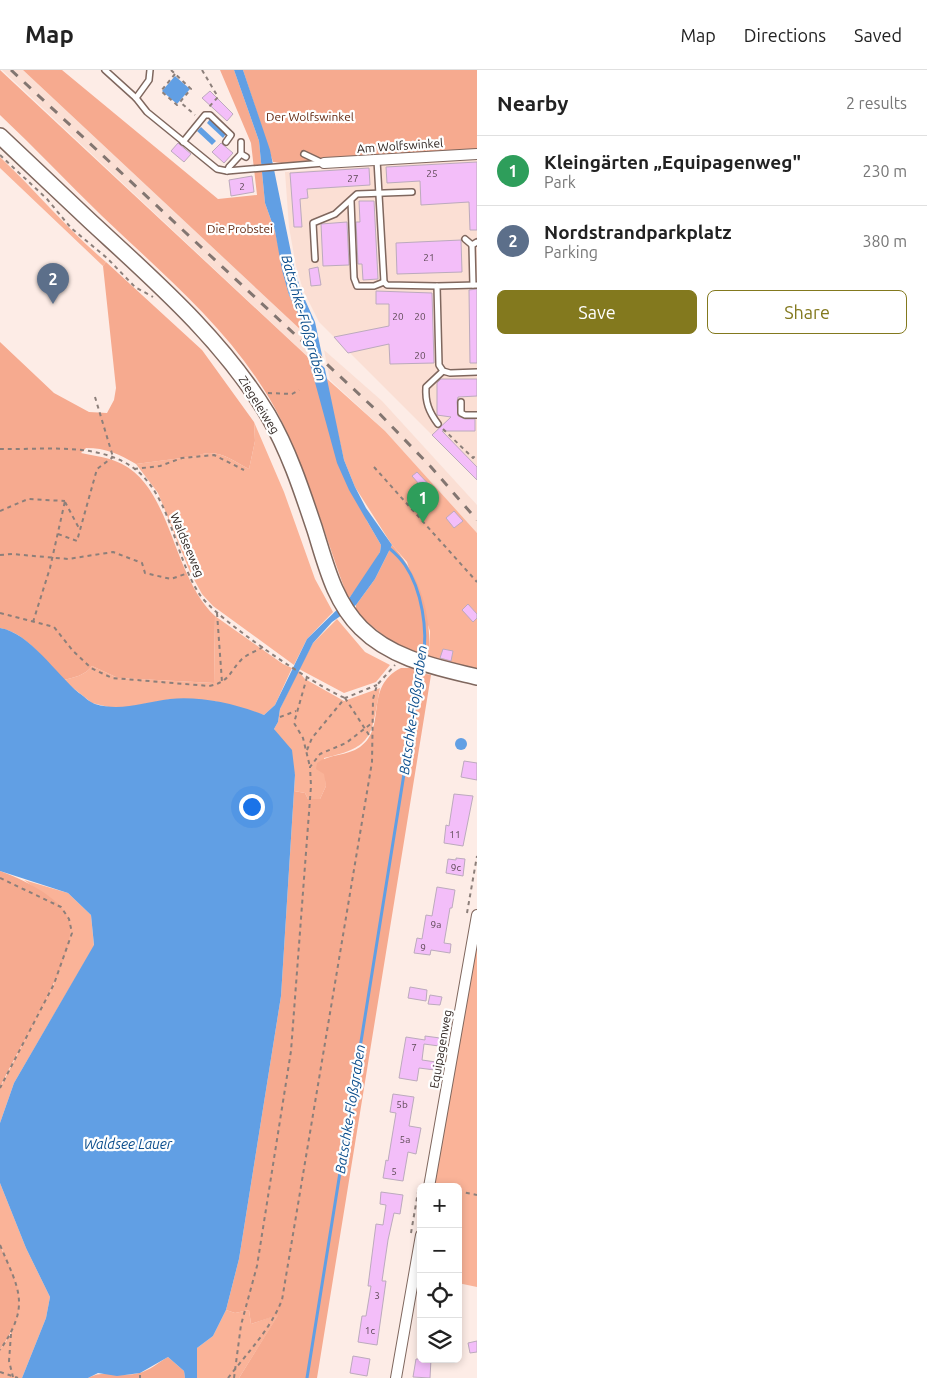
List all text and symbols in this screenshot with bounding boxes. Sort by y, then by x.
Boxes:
text: Map [25,21,74,48]
text: Map [680,25,716,45]
text: Directions [744,25,826,45]
text: Saved [854,25,902,45]
text: Nearby [497,91,568,115]
text: 2 results [846,94,907,112]
park label: Der Wolfswinkel [266,110,354,123]
street label: Am Wolfswinkel [356,136,444,155]
text: Kleingärten „Equipagenweg" [544,151,801,173]
text: 1 [508,162,518,180]
text: 230 m [862,162,907,180]
house number: 25 [426,168,438,179]
house number: 27 [347,173,359,184]
text: Park [544,173,576,191]
house number: 2 [239,181,245,192]
text: Nordstrandparkplatz [544,221,732,243]
park label: Die Probstei [207,222,273,235]
text: 2 [508,232,518,250]
text: 380 m [862,232,907,250]
text: Parking [544,243,598,261]
house number: 21 [423,252,435,263]
water label: Batschke‐Floßgraben [278,253,330,383]
pin: 2 [37,263,69,304]
button: Save [497,290,697,334]
button: Share [707,290,907,334]
house number: 20 [392,311,404,322]
house number: 20 [414,311,426,322]
house number: 20 [414,350,426,361]
street label: Ziegeleiweg [237,374,282,436]
pin: 1 [407,482,439,523]
street label: Waldseeweg [168,511,207,579]
water label: Batschke‐Floßgraben [396,644,430,776]
your location [239,794,265,820]
house number: 11 [449,829,461,840]
house number: 9c [451,862,461,873]
house number: 9a [431,919,441,930]
house number: 9 [420,942,426,953]
street label: Equipagenweg [427,1008,454,1089]
house number: 7 [411,1042,417,1053]
water label: Batschke‐Floßgraben [332,1043,368,1175]
house number: 5b [396,1099,408,1110]
house number: 5a [400,1134,410,1145]
water label: Waldsee Lauer [84,1136,173,1152]
house number: 5 [391,1166,397,1177]
map controls [417,1183,462,1363]
button: + [417,1183,462,1228]
button: − [417,1228,462,1273]
button: locate [417,1273,462,1318]
house number: 3 [374,1290,380,1301]
button: layers [417,1318,462,1363]
house number: 1c [365,1325,375,1336]

